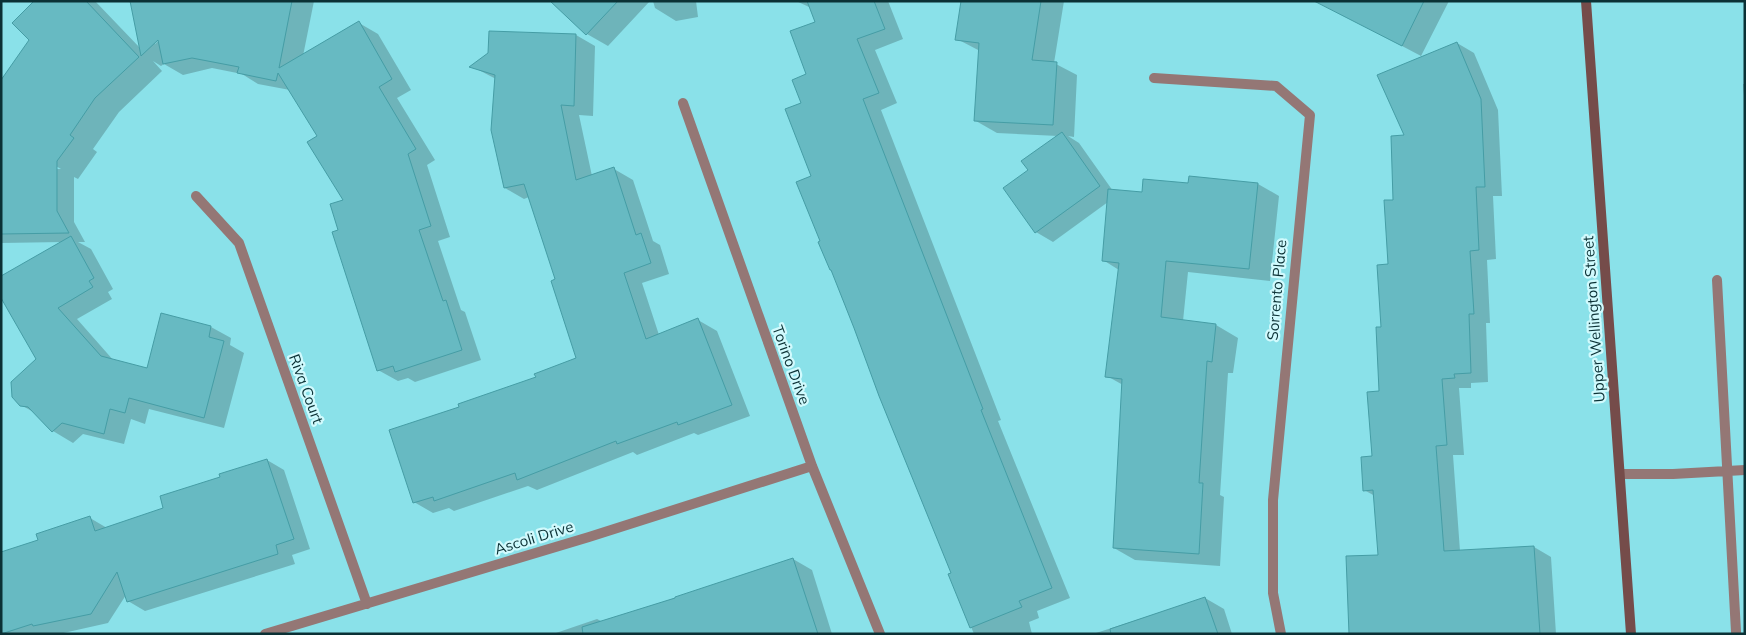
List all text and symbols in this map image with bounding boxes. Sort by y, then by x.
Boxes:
street label: Upper Wellington Street [1578,235,1609,403]
street label: Sorrento Place [1263,239,1290,341]
street label: Torino Drive [768,323,815,407]
street label: Riva Court [285,351,328,426]
street label: Ascoli Drive [492,517,576,559]

